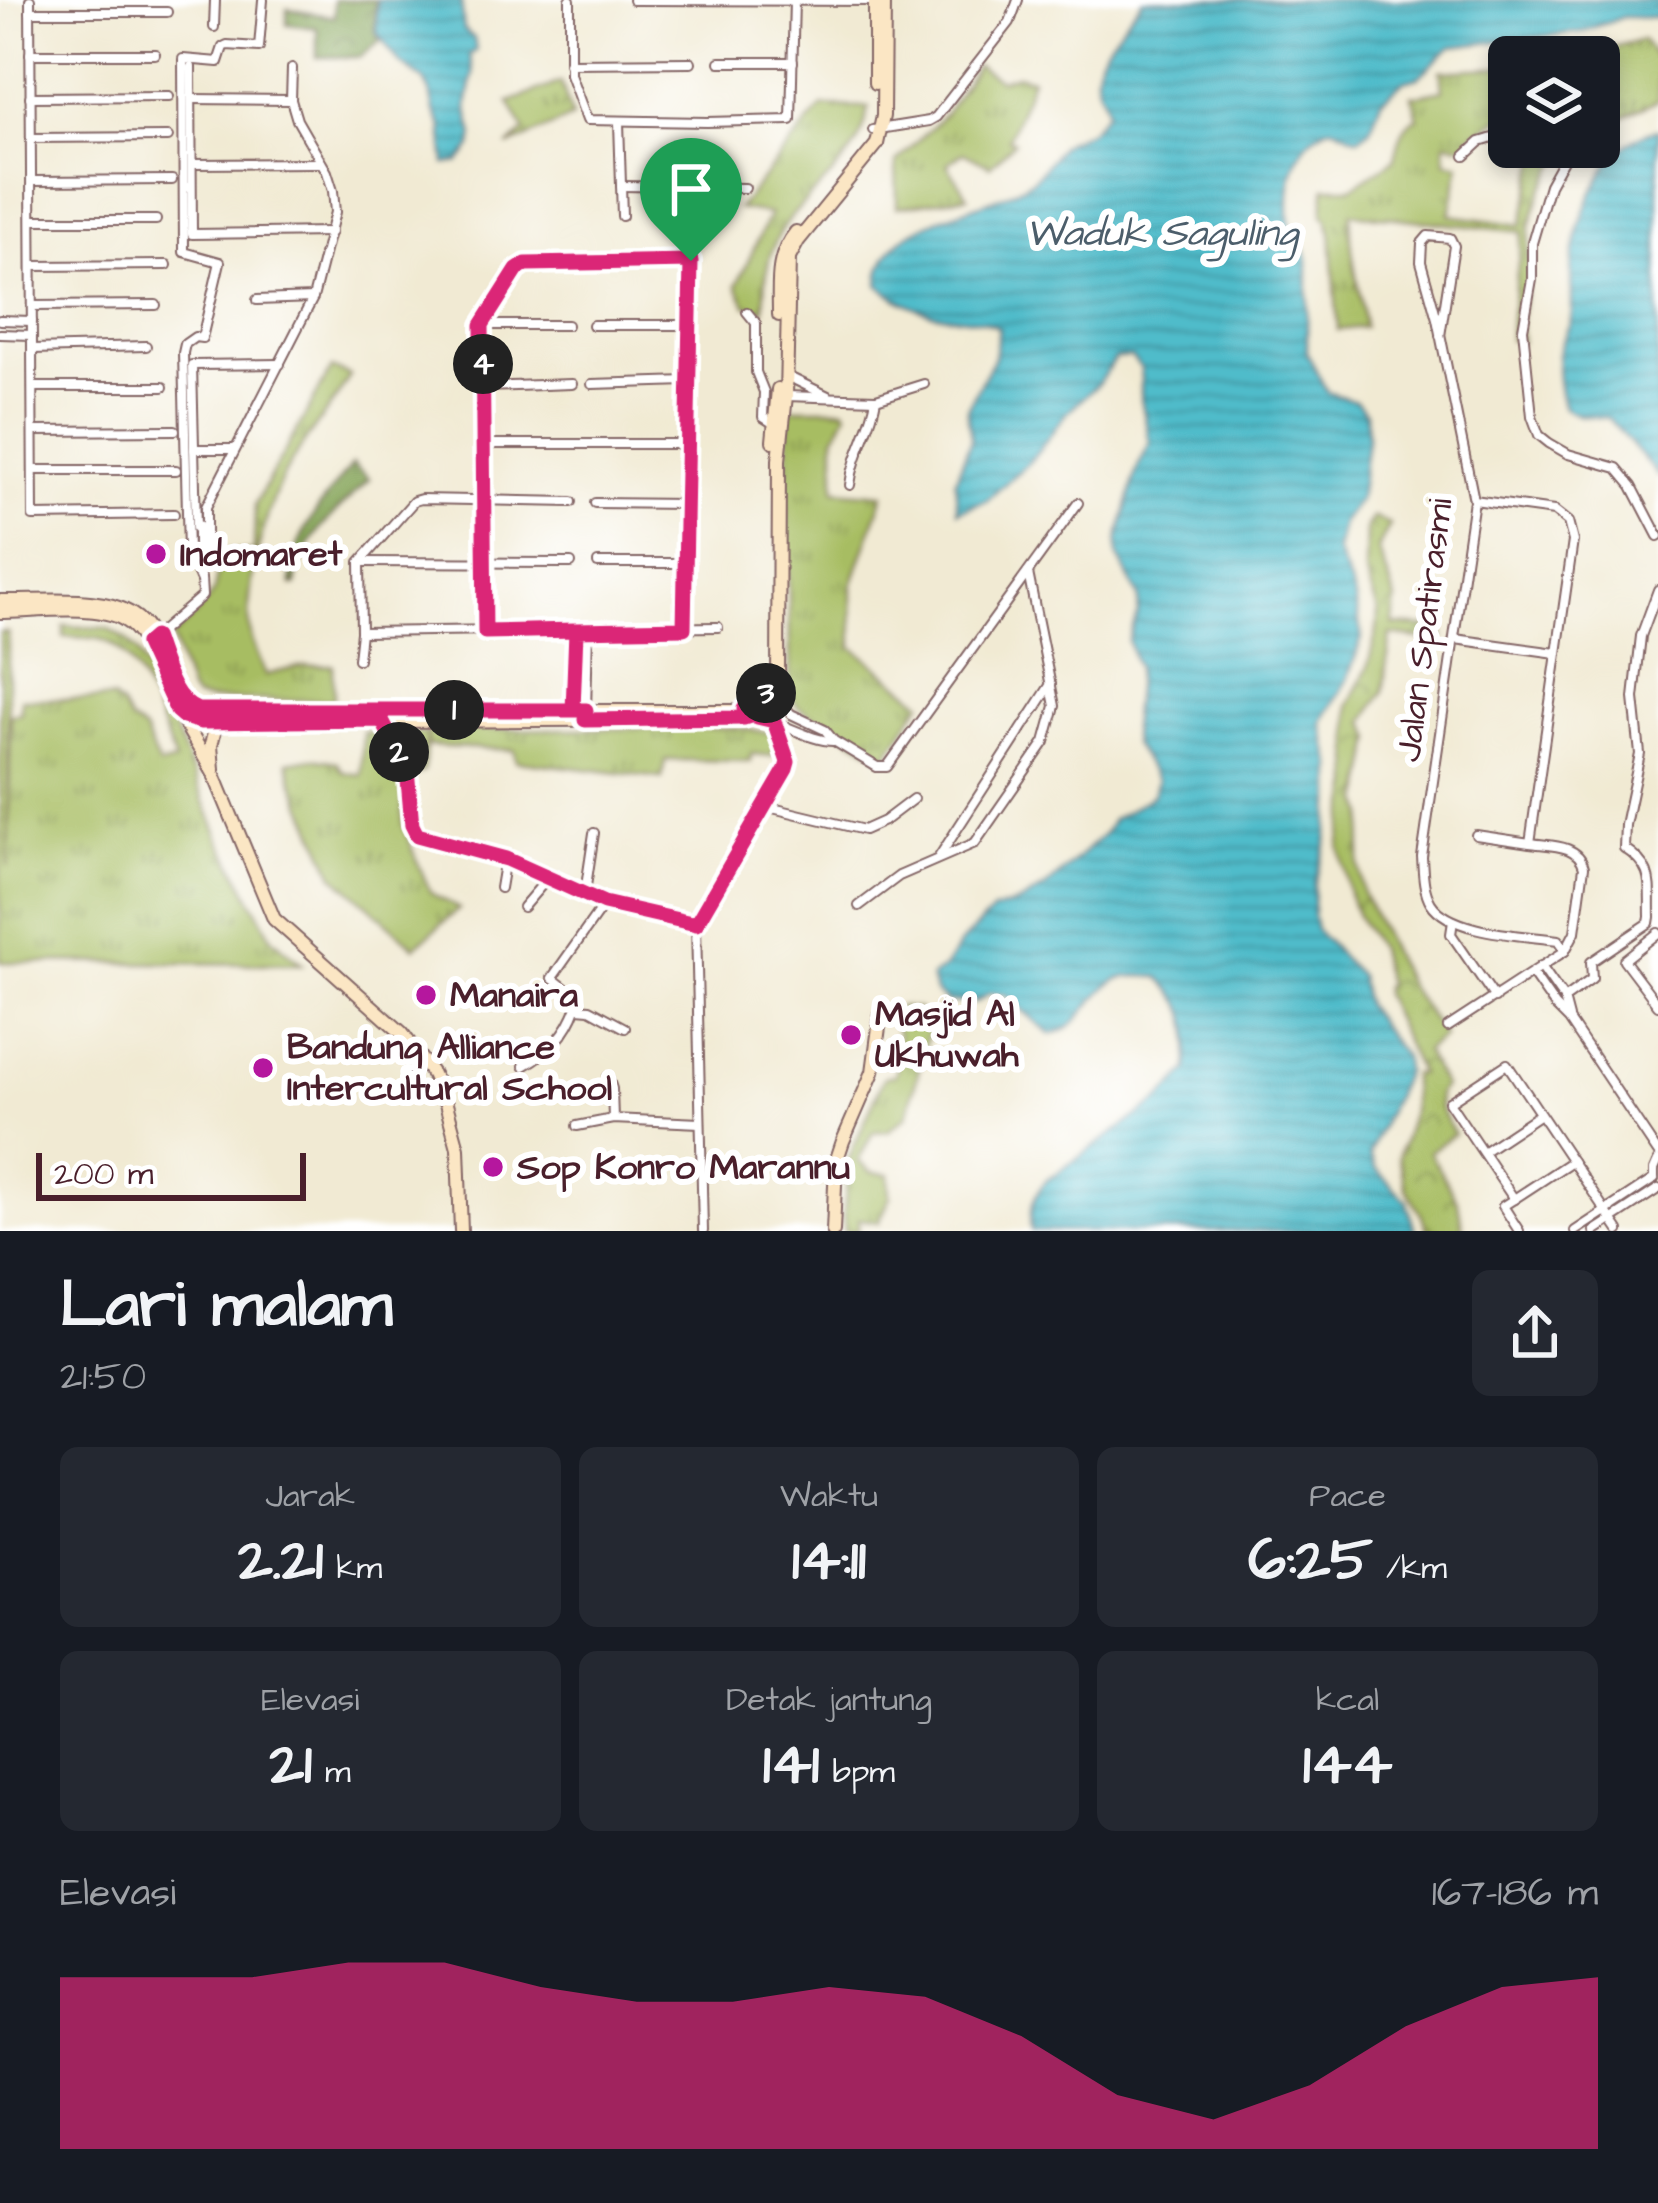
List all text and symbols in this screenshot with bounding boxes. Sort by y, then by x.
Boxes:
map controls [1488,36,1620,168]
button: layers [1488,36,1620,168]
pin [640,138,742,261]
icon: arrive [658,156,724,222]
water label: Waduk Saguling [1026,207,1300,262]
pin: 4 [453,334,513,394]
text: 4 [472,341,494,387]
street label: Jalan Spatirasmi [1384,495,1466,765]
place label: Indomaret [180,529,343,580]
marker: Indomaret [143,541,169,567]
pin: 3 [736,663,796,723]
text: 3 [758,670,774,716]
pin: 1 [424,680,484,740]
text: 1 [452,687,456,733]
pin: 2 [369,722,429,782]
text: 2 [390,729,408,775]
place label: Manaira [450,970,579,1021]
marker: Manaira [413,982,439,1008]
place label: Masjid Al Ukhuwah [875,989,1020,1081]
place label: Bandung Alliance Intercultural School [287,1022,612,1114]
marker: Masjid Al Ukhuwah [838,1022,864,1048]
marker: Bandung Alliance Intercultural School [250,1055,276,1081]
place label: Sop Konro Marannu [516,1142,850,1193]
scale bar [36,1147,306,1200]
text: 200 m [54,1151,153,1197]
marker: Sop Konro Marannu [480,1154,506,1180]
text: Lari malam [60,1260,392,1352]
button: share [1472,1270,1598,1396]
text: 21:50 [60,1351,146,1405]
text: Jarak [266,1473,355,1519]
text: Waktu [780,1473,878,1519]
text: Pace [1309,1473,1386,1519]
text: 2.21 [238,1519,323,1602]
text: 14:11 [792,1519,866,1602]
text: 6:25 [1248,1519,1373,1602]
text: km [323,1545,382,1591]
text: /km [1373,1545,1447,1591]
text: Elevasi [261,1677,359,1723]
text: Detak jantung [726,1677,932,1723]
text: kcal [1316,1677,1379,1723]
text: 21 [270,1723,312,1806]
text: 141 [763,1723,819,1806]
text: 144 [1303,1723,1392,1806]
text: m [312,1749,351,1795]
text: bpm [819,1749,895,1795]
text: Elevasi [60,1867,176,1921]
text: 167–186 m [1432,1867,1598,1921]

